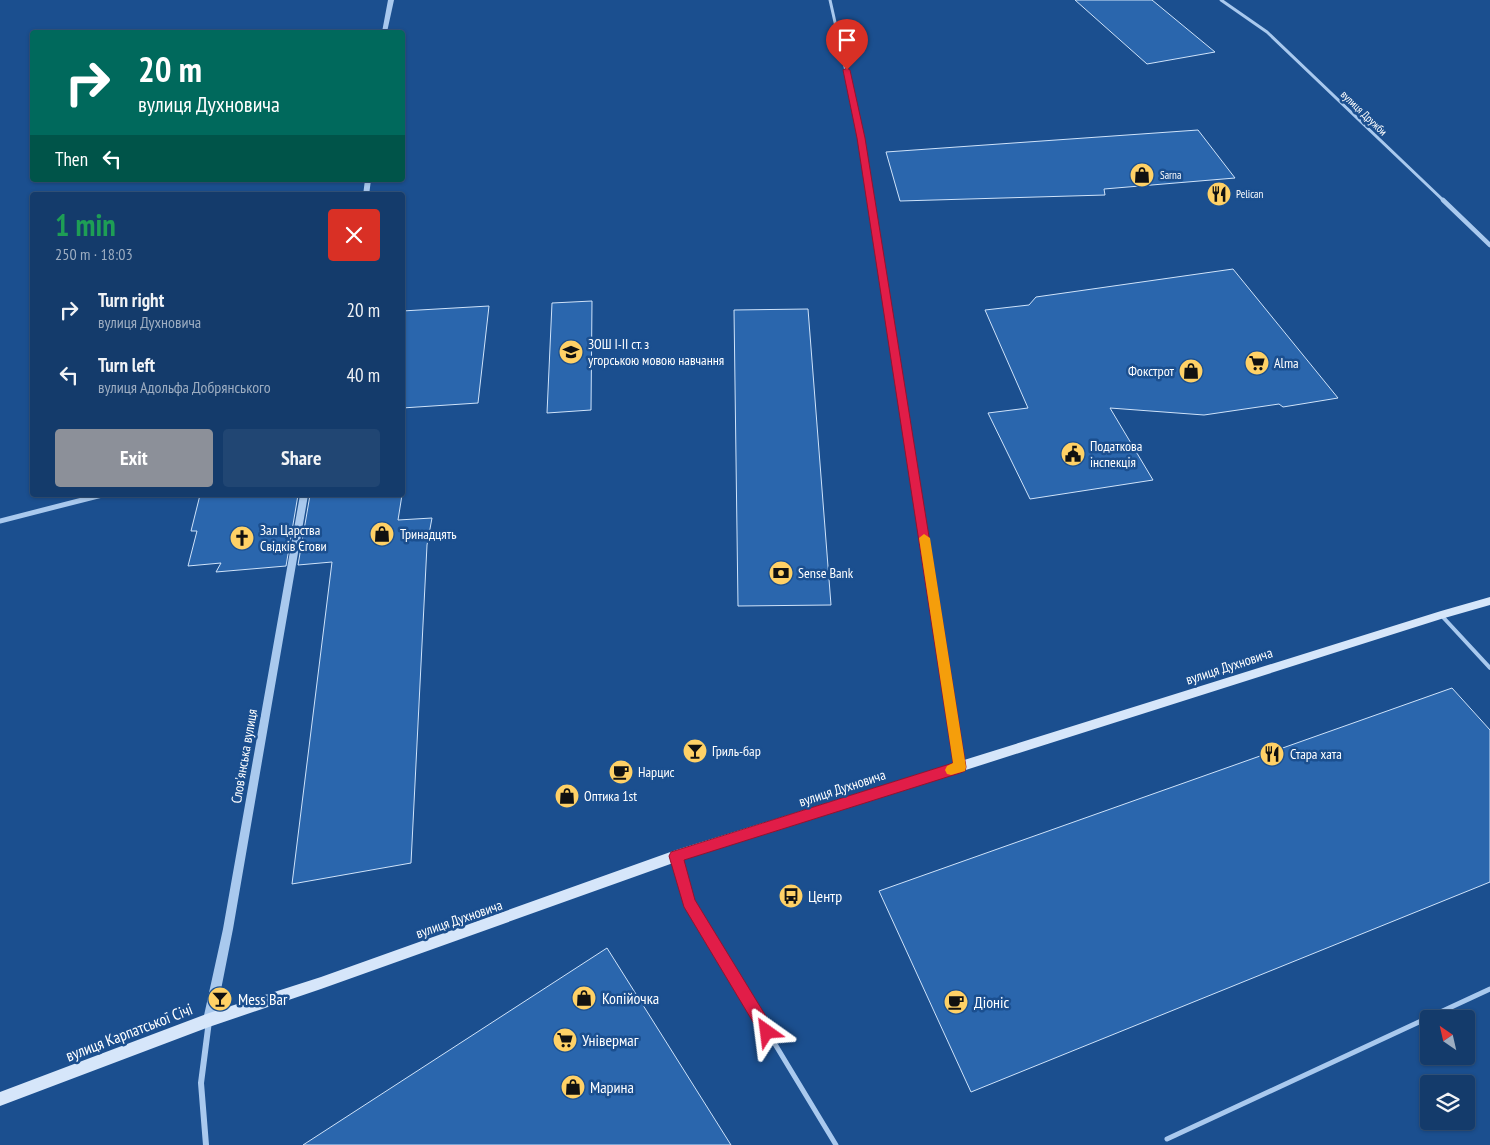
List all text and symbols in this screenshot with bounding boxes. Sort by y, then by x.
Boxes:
pin [826,19,868,70]
icon: arrive [833,26,861,54]
text: 20 m [138,46,202,92]
icon: right [55,50,120,115]
street label: вулиця Дружби [1338,87,1390,139]
text: вулиця Духновича [138,90,280,118]
icon: left [98,145,126,173]
text: Then [55,147,88,171]
shop icon: Sarna [1129,162,1155,188]
place label: Sarna [1160,168,1181,182]
restaurant icon: Pelican [1206,181,1232,207]
place label: Pelican [1236,187,1263,201]
text: 1 min [55,205,116,244]
button: close [328,209,380,261]
text: 250 m · 18:03 [55,244,133,264]
text: Turn right [98,288,164,312]
icon: right [55,296,83,324]
text: 20 m [347,298,380,322]
text: вулиця Духновича [98,312,201,332]
place label: ЗОШ І-ІІ ст. з угорською мовою навчання [588,335,724,369]
school or university icon: ЗОШ І-ІІ ст. з угорською мовою навчання [558,339,584,365]
supermarket icon: Alma [1244,350,1270,376]
text: Turn left [98,353,155,377]
place label: Alma [1274,354,1299,372]
shop icon: Фокстрот [1178,358,1204,384]
icon: left [55,361,83,389]
place label: Фокстрот [1128,362,1175,380]
text: 40 m [347,363,380,387]
text: вулиця Адольфа Добрянського [98,377,271,397]
button: Exit [55,429,213,487]
button: Share [223,429,380,487]
place label: Податкова інспекція [1090,437,1142,471]
public building icon: Податкова інспекція [1060,441,1086,467]
place label: Зал Царства Свідків Єгови [260,521,327,555]
shop icon: Тринадцять [369,521,395,547]
church icon: Зал Царства Свідків Єгови [229,525,255,551]
place label: Тринадцять [400,525,456,543]
bank icon: Sense Bank [768,560,794,586]
place label: Sense Bank [798,564,854,582]
street label: вулиця Духновича [1183,643,1275,689]
street label: Словʼянська вулиця [227,707,261,805]
bar icon: Гриль-бар [682,738,708,764]
restaurant icon: Стара хата [1259,741,1285,767]
place label: Гриль-бар [712,742,761,760]
place label: Стара хата [1290,745,1342,763]
cafe icon: Нарцис [608,759,634,785]
place label: Нарцис [638,763,675,781]
street label: вулиця Духновича [796,765,888,811]
shop icon: Оптика 1st [554,783,580,809]
place label: Оптика 1st [584,787,637,805]
bus stop icon: Центр [778,883,804,909]
place label: Центр [808,886,842,906]
street label: вулиця Духновича [413,896,505,942]
shop icon: Копійочка [571,985,597,1011]
bar icon: Mess Bar [207,986,233,1012]
place label: Копійочка [602,988,659,1008]
place label: Mess Bar [238,989,288,1009]
cafe icon: Діоніс [943,989,969,1015]
place label: Діоніс [974,992,1009,1012]
street label: вулиця Карпатської Січі [63,999,195,1065]
position arrow [740,1005,792,1057]
north arrow [1420,1010,1475,1065]
map controls [1420,1010,1475,1130]
supermarket icon: Універмаг [552,1027,578,1053]
place label: Універмаг [582,1030,639,1050]
shop icon: Марина [560,1074,586,1100]
button: layers [1420,1075,1475,1130]
place label: Марина [590,1077,634,1097]

